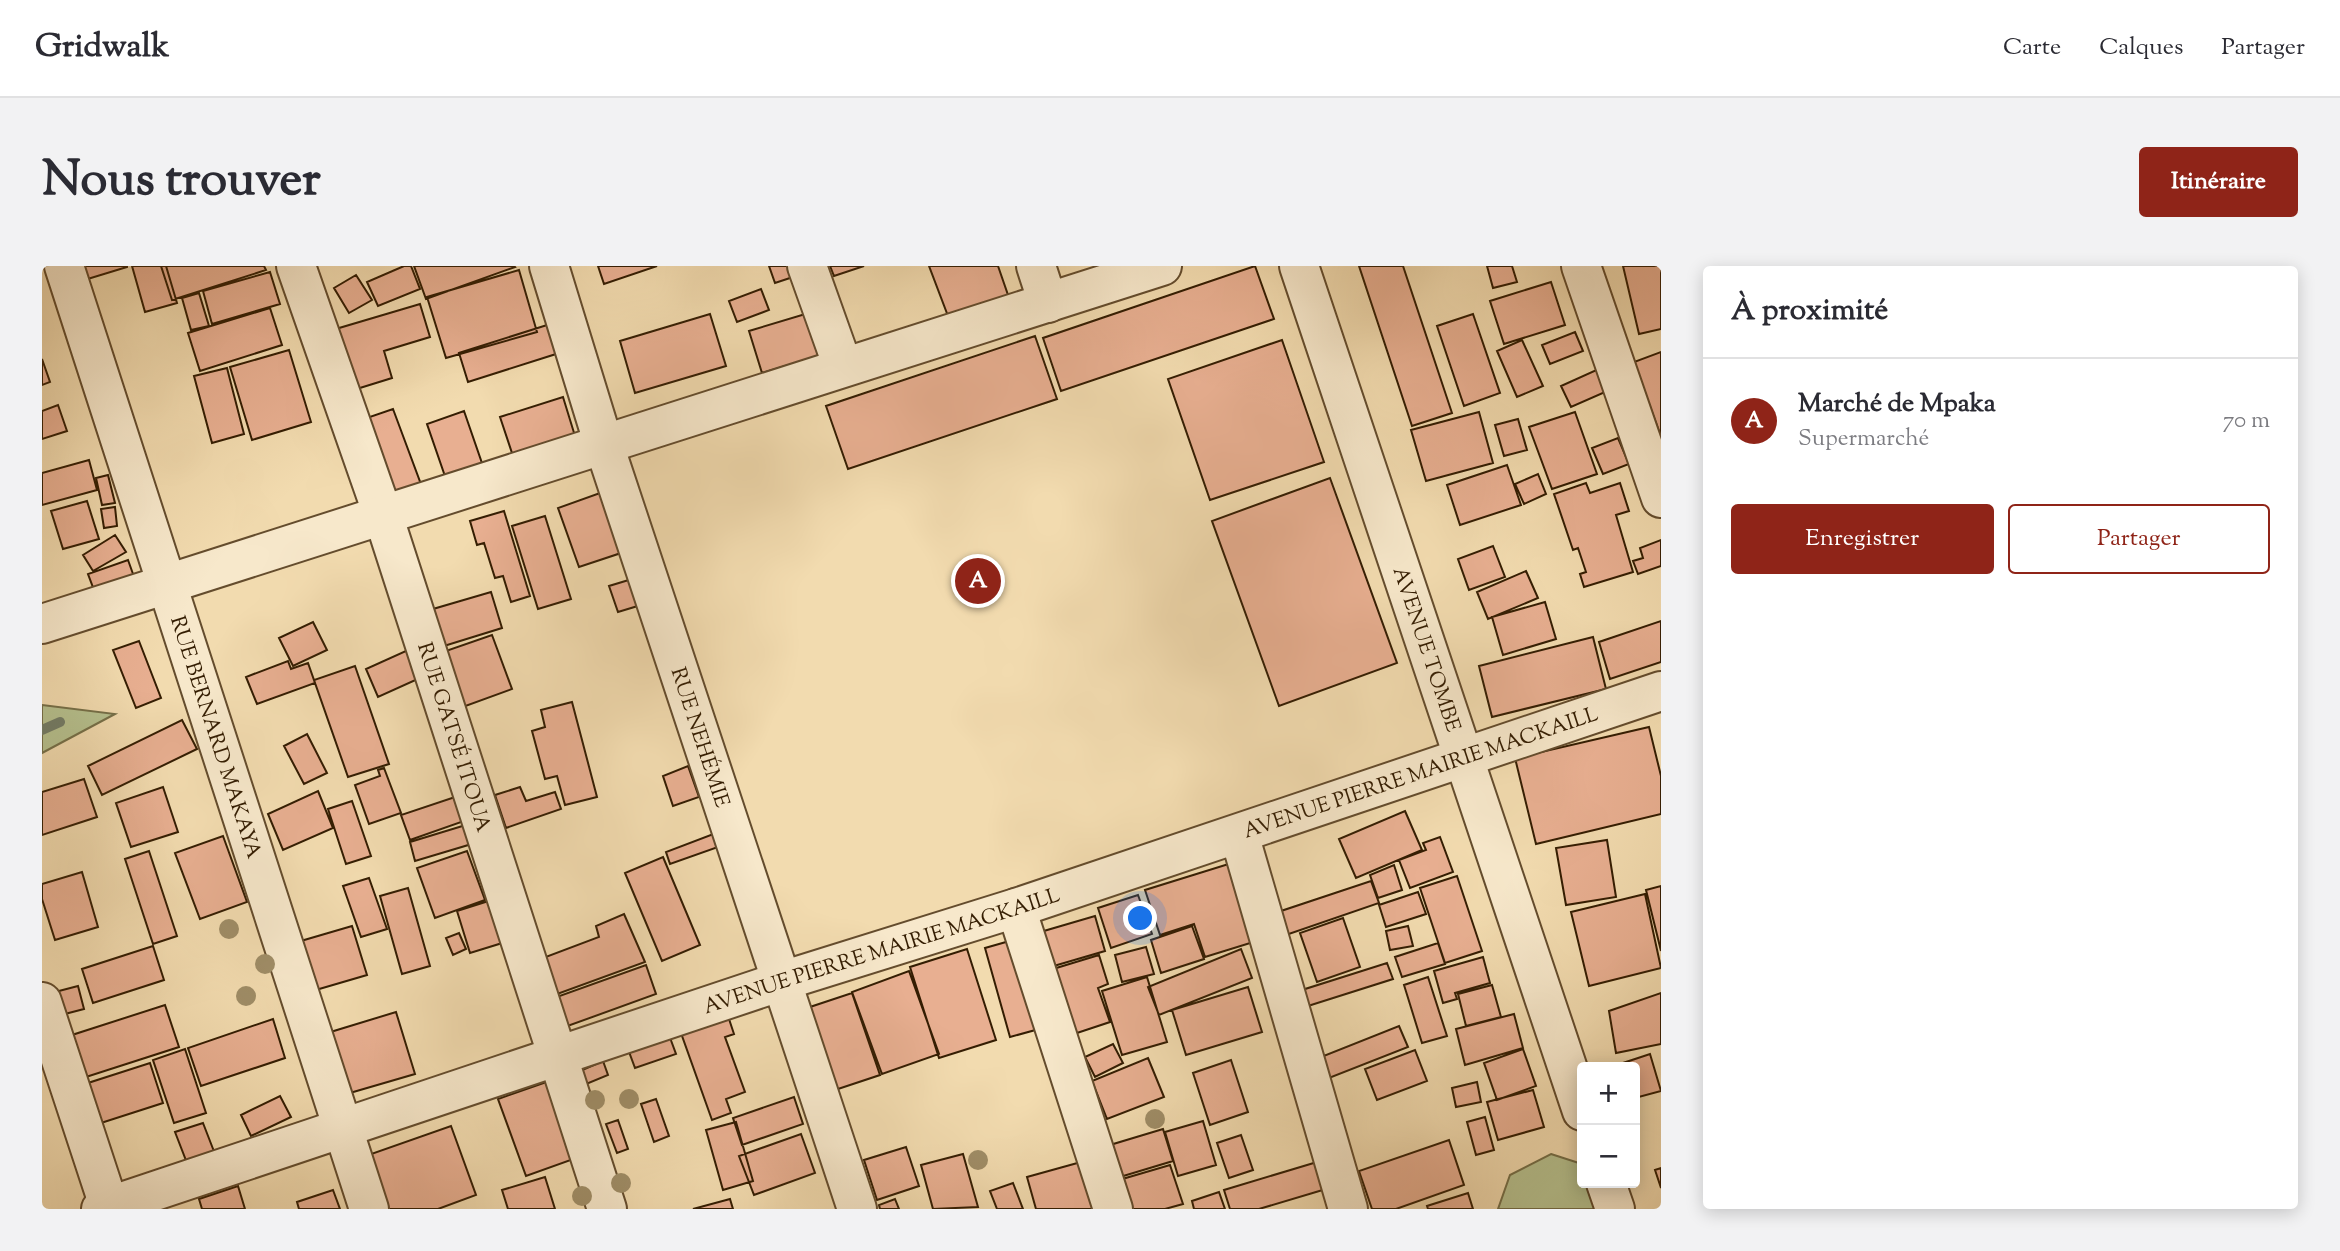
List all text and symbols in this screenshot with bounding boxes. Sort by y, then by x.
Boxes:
text: Gridwalk [35,24,169,72]
text: Carte [2003,31,2061,65]
text: Calques [2099,31,2183,65]
text: Partager [2221,31,2305,65]
text: Nous trouver [42,147,321,217]
button: Itinéraire [2139,147,2298,217]
text: À proximité [1731,290,1888,333]
text: Marché de Mpaka [1798,386,1996,423]
text: A [1745,405,1763,438]
text: 70 m [2223,405,2270,438]
text: Supermarché [1798,423,1929,456]
button: Enregistrer [1731,504,1994,574]
button: Partager [2008,504,2270,574]
pin: A [955,555,1001,607]
street label: AVENUE TOMBE [1384,563,1467,737]
street label: RUE BERNARD MAKAYA [161,612,268,863]
street label: RUE GATSÉ ITOUA [408,639,497,836]
street label: RUE NEHÉMIE [662,664,736,812]
street label: AVENUE PIERRE MAIRIE MACKAILL [1240,700,1603,847]
street label: AVENUE PIERRE MAIRIE MACKAILL [700,881,1064,1023]
your location [1123,901,1157,935]
map controls [1577,1062,1640,1188]
button: + [1577,1062,1640,1125]
button: − [1577,1125,1640,1188]

